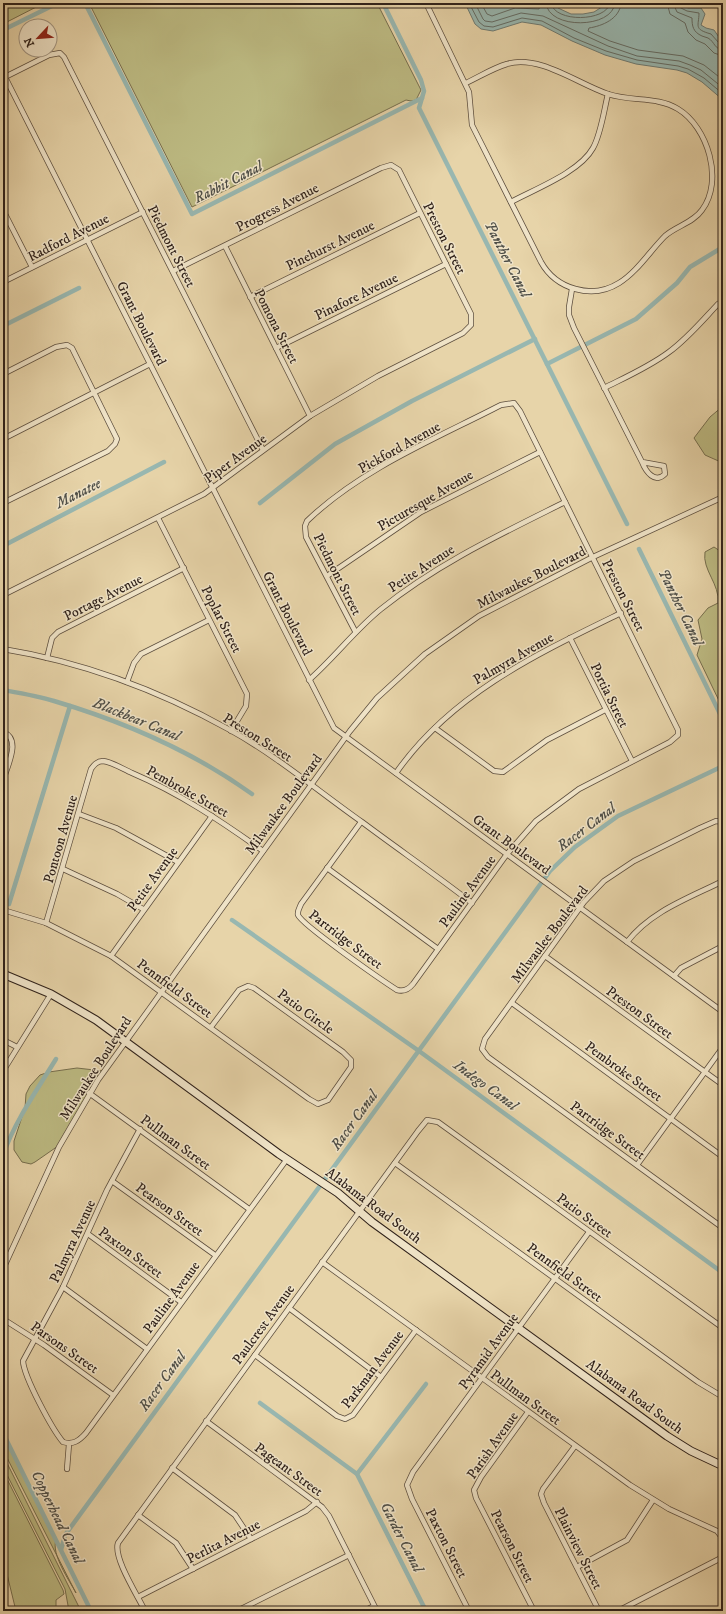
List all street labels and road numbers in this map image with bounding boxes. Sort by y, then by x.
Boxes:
street label: Progress Avenue [233,179,322,236]
street label: Preston Street [418,199,470,278]
street label: Piedmont Street [143,202,200,291]
street label: Radford Avenue [25,210,112,266]
street label: Pinehurst Avenue [283,217,378,275]
street label: Pinafore Avenue [312,269,401,325]
street label: Grant Boulevard [112,278,170,369]
street label: Pomona Street [250,286,303,367]
street label: Pickford Avenue [355,418,444,478]
street label: Piper Avenue [201,430,271,488]
street label: Picturesque Avenue [374,466,477,536]
street label: Piedmont Street [309,530,366,619]
street label: Petite Avenue [385,541,458,597]
street label: Milwaukee Boulevard [474,543,589,613]
street label: Preston Street [597,556,649,635]
street label: Grant Boulevard [258,568,316,659]
street label: Portage Avenue [61,570,146,625]
street label: Poplar Street [196,583,246,657]
street label: Palmyra Avenue [470,629,557,689]
street label: Portia Street [586,660,633,731]
street label: Preston Street [219,709,296,767]
street label: Milwaukee Boulevard [241,751,326,859]
street label: Pembroke Street [143,762,232,822]
street label: Pontoon Avenue [40,793,82,885]
street label: Grant Boulevard [469,810,554,879]
street label: Petite Avenue [123,844,182,915]
street label: Pauline Avenue [436,852,500,931]
street label: Milwaulee Boulevard [507,882,592,987]
street label: Partridge Street [305,906,386,974]
street label: Pennfield Street [133,955,216,1023]
street label: Preston Street [602,982,677,1043]
street label: Patio Circle [273,985,338,1039]
street label: Milwaukee Boulevard [56,1013,136,1124]
street label: Pembroke Street [581,1038,666,1106]
street label: Partridge Street [566,1098,649,1164]
street label: Pullman Street [136,1111,215,1175]
street label: Alabama Road South [322,1164,426,1248]
street label: Pearson Street [132,1179,207,1241]
street label: Patio Street [553,1189,616,1243]
street label: Palmyra Avenue [46,1197,100,1286]
street label: Paxton Street [95,1223,167,1283]
street label: Pennfield Street [523,1239,606,1307]
street label: Pauline Avenue [140,1258,204,1337]
street label: Paulcrest Avenue [229,1281,299,1368]
street label: Pyramid Avenue [455,1310,523,1393]
street label: Parsons Street [27,1318,102,1378]
street label: Parkman Avenue [338,1327,408,1412]
street label: Alabama Road South [582,1356,687,1438]
street label: Pullman Street [486,1366,565,1430]
street label: Parish Avenue [463,1408,523,1483]
street label: Pageant Street [251,1439,327,1501]
street label: Plainview Street [550,1504,607,1593]
street label: Paxton Street [421,1506,472,1582]
street label: Pearson Street [486,1507,538,1587]
street label: Perlita Avenue [184,1516,264,1568]

